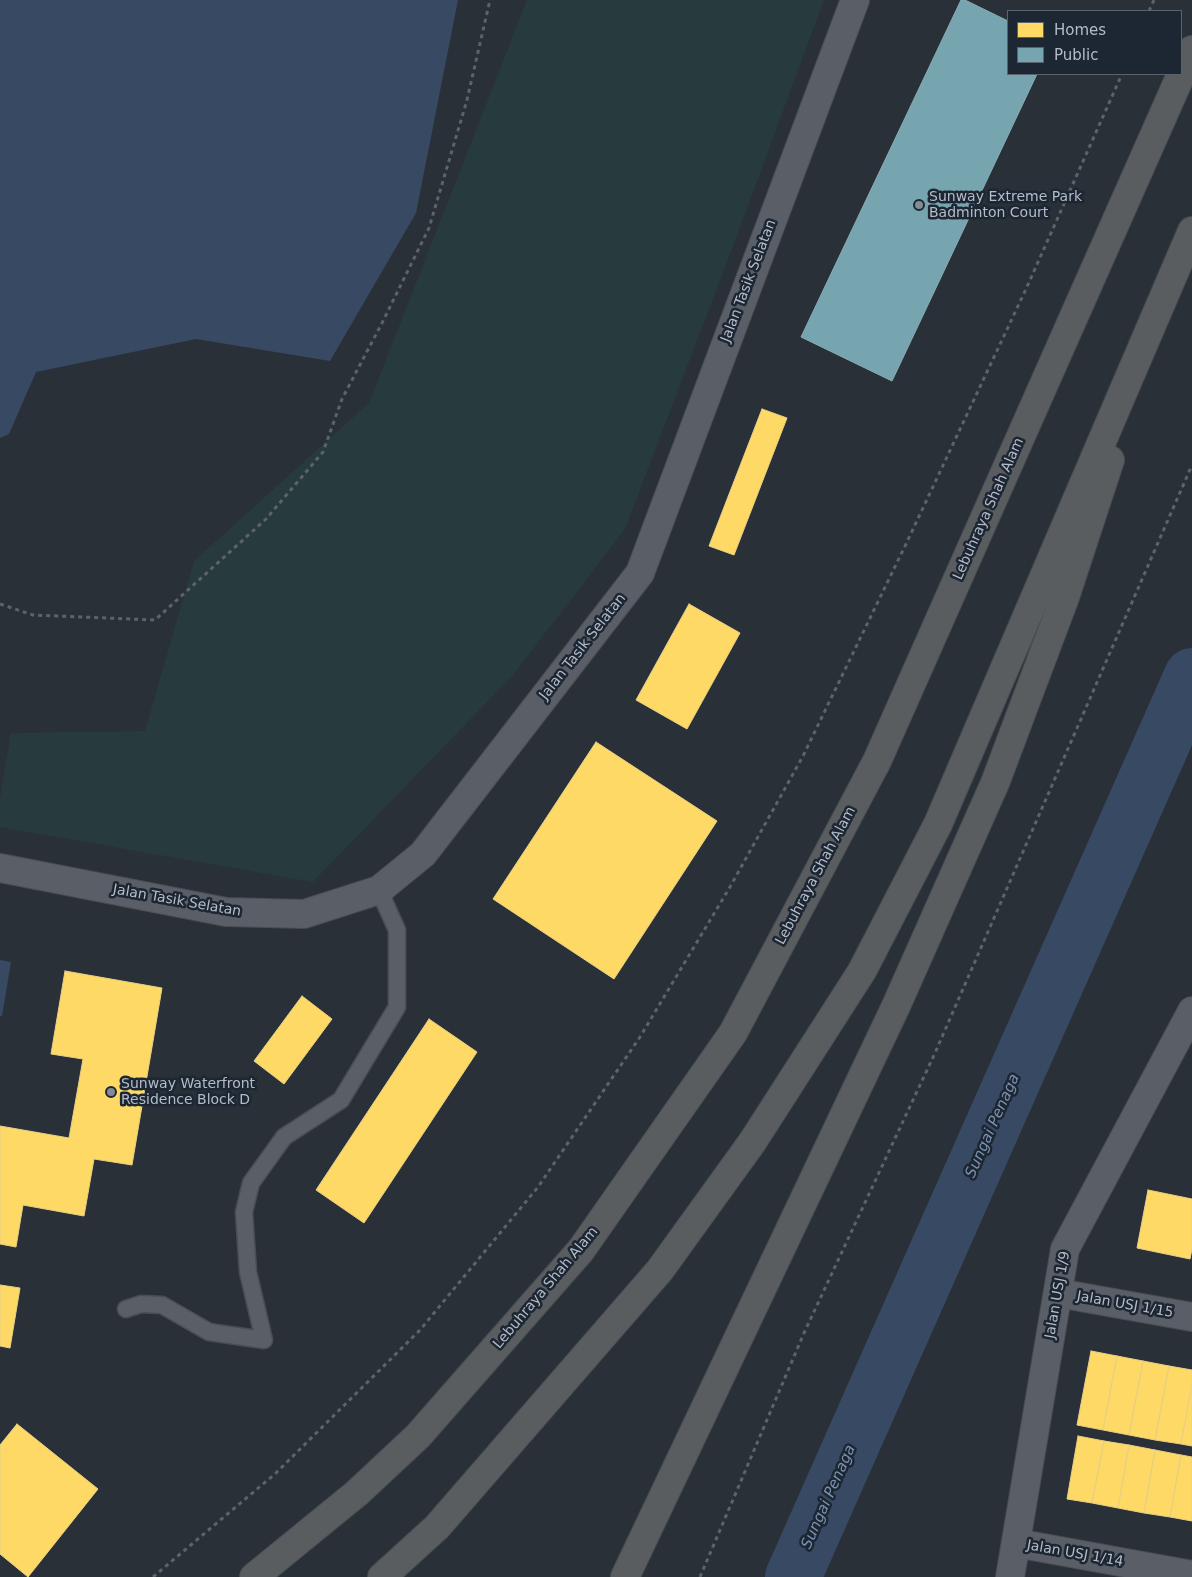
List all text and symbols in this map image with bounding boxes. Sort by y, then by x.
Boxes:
legend [1007,10,1182,75]
text: Homes [1054,21,1106,39]
text: Public [1054,46,1098,64]
place label: Sunway Extreme Park Badminton Court [929,189,1082,222]
marker: Sunway Extreme Park Badminton Court [913,199,925,211]
street label: Jalan Tasik Selatan [718,217,780,345]
street label: Lebuhraya Shah Alam [950,435,1028,583]
street label: Jalan Tasik Selatan [536,591,630,703]
street label: Lebuhraya Shah Alam [772,804,860,948]
street label: Jalan Tasik Selatan [112,881,242,921]
water label: Sungai Penaga [962,1071,1024,1181]
place label: Sunway Waterfront Residence Block D [121,1076,255,1108]
marker: Sunway Waterfront Residence Block D [105,1086,117,1098]
street label: Lebuhraya Shah Alam [490,1224,602,1352]
street label: Jalan USJ 1/9 [1042,1250,1074,1340]
street label: Jalan USJ 1/15 [1075,1288,1175,1322]
water label: Sungai Penaga [798,1442,860,1552]
street label: Jalan USJ 1/14 [1025,1537,1125,1571]

